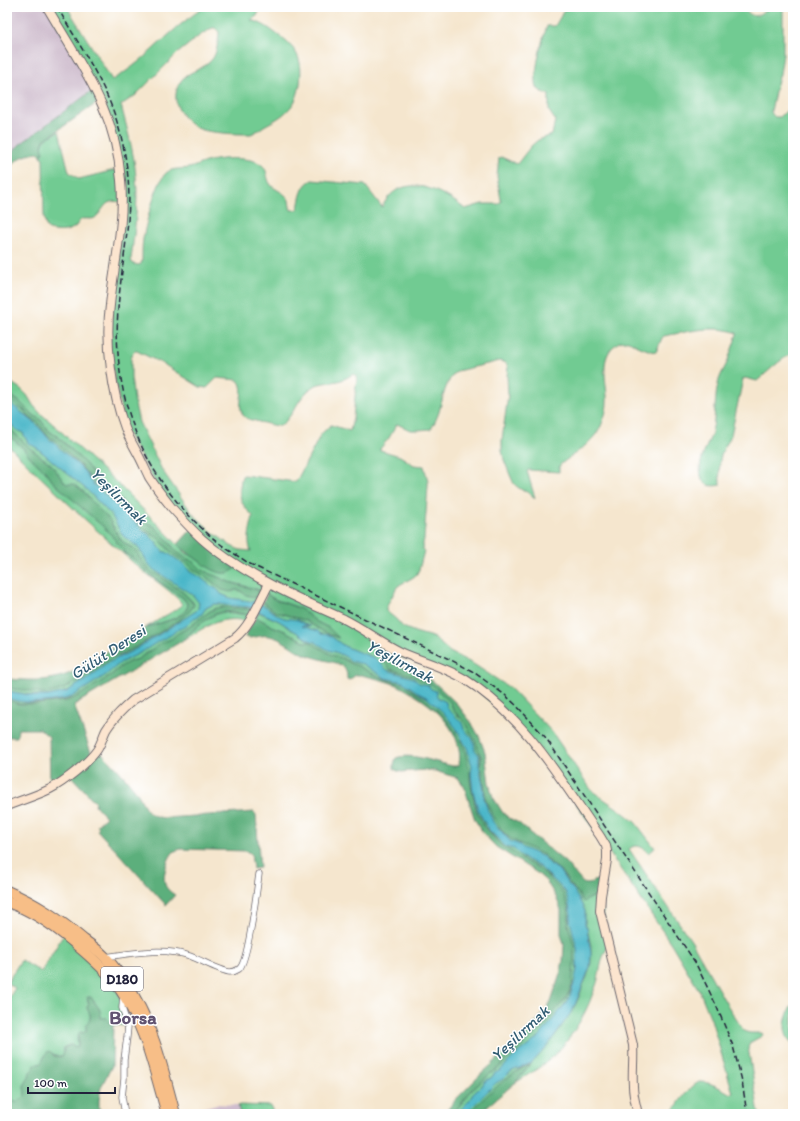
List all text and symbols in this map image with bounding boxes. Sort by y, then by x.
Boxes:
water label: Yeşilırmak [87,464,152,529]
water label: Gülüt Deresi [67,620,151,683]
water label: Yeşilırmak [364,636,437,687]
road number: D180 [101,967,143,991]
water label: Yeşilırmak [487,1001,553,1065]
district label: Borsa [109,1006,157,1029]
scale bar [28,1069,115,1095]
text: 100 m [34,1076,67,1090]

